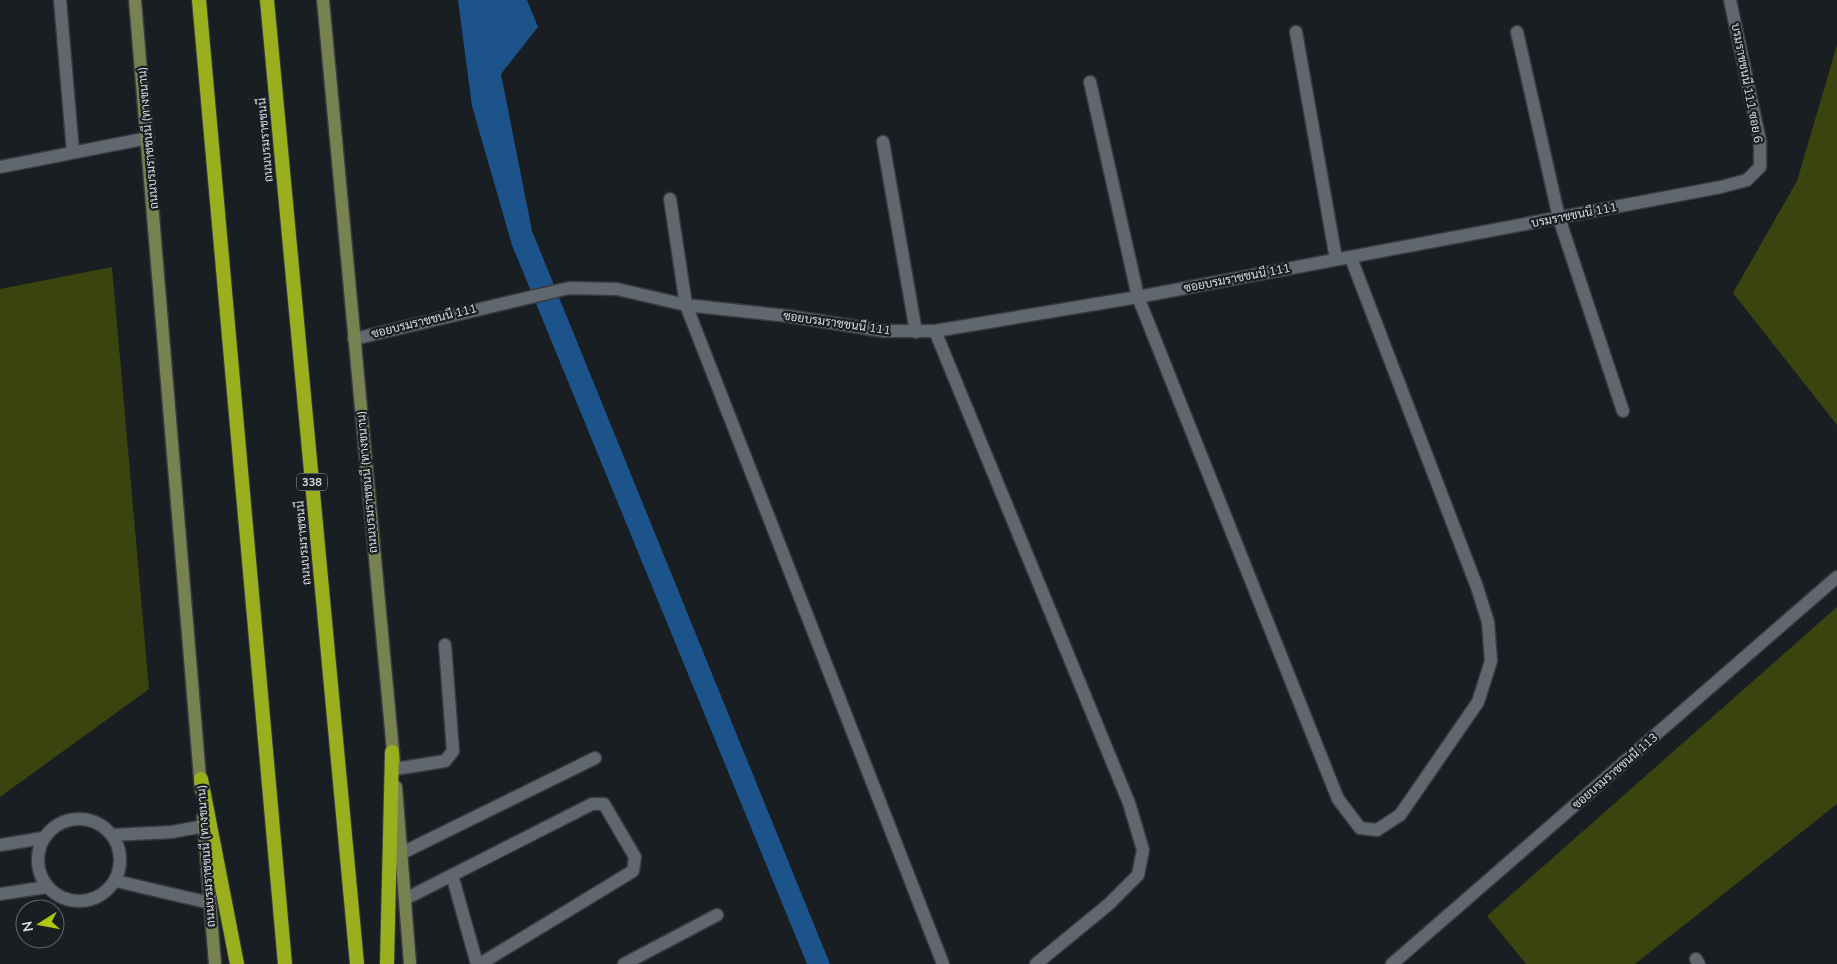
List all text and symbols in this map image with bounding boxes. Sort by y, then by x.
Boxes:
street label: บรมราชชนนี 111 ซอย 6 [1728,22,1766,144]
street label: ถนนบรมราชชนนี (ทางขนาน) [134,66,162,210]
street label: ถนนบรมราชชนนี [253,97,277,183]
street label: บรมราชชนนี 111 [1530,199,1618,231]
street label: ซอยบรมราชชนนี 111 [1182,260,1292,296]
street label: ซอยบรมราชชนนี 111 [369,300,479,342]
street label: ซอยบรมราชชนนี 111 [782,308,892,338]
street label: ถนนบรมราชชนนี (ทางขนาน) [353,410,381,554]
road number: 338 [297,474,327,491]
street label: ถนนบรมราชชนนี [291,500,315,586]
street label: ซอยบรมราชชนนี 113 [1569,729,1661,813]
street label: ถนนบรมราชชนนี (ทางขนาน) [193,784,219,928]
north arrow [15,899,65,949]
text: N [17,919,38,933]

